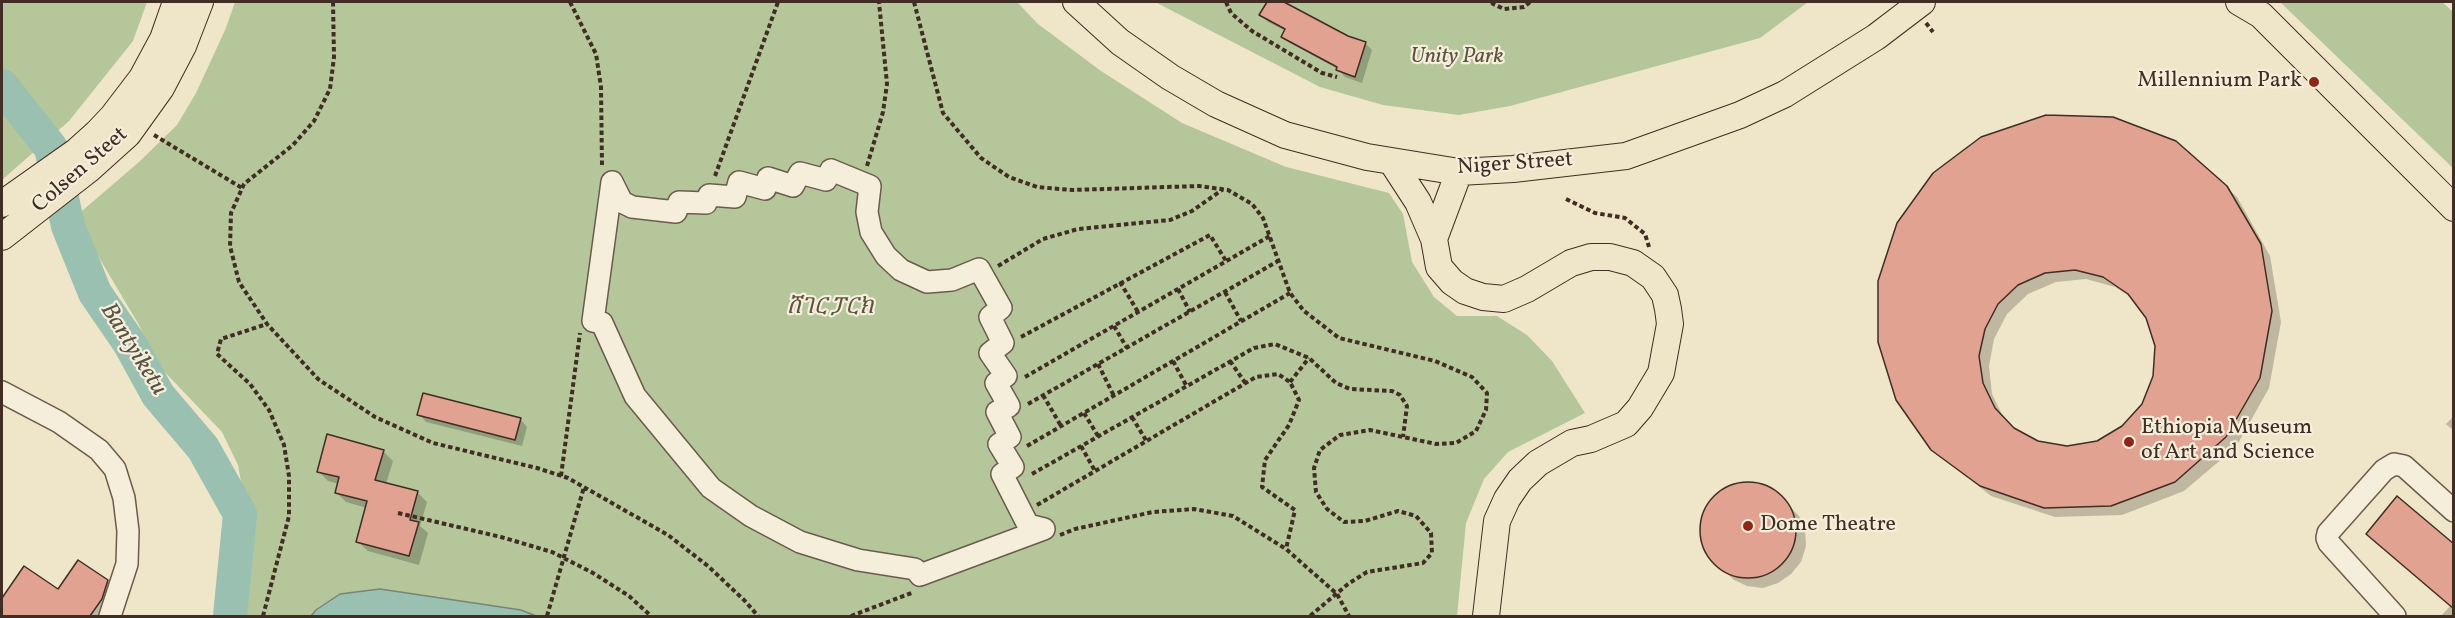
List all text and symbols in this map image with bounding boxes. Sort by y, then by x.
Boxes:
park label: Unity Park [1410,45,1504,71]
place label: Millennium Park [2137,69,2302,95]
marker: Millennium Park [2307,75,2321,89]
street label: Colsen Steet [28,122,134,220]
street label: Niger Street [1456,148,1574,182]
park label: ሸገር ፓርክ [786,296,874,322]
water label: Bantyiketu [92,298,172,402]
place label: Ethiopia Museum of Art and Science [2141,416,2315,468]
marker: Ethiopia Museum of Art and Science [2122,435,2136,449]
place label: Dome Theatre [1760,513,1896,539]
marker: Dome Theatre [1741,519,1755,533]

